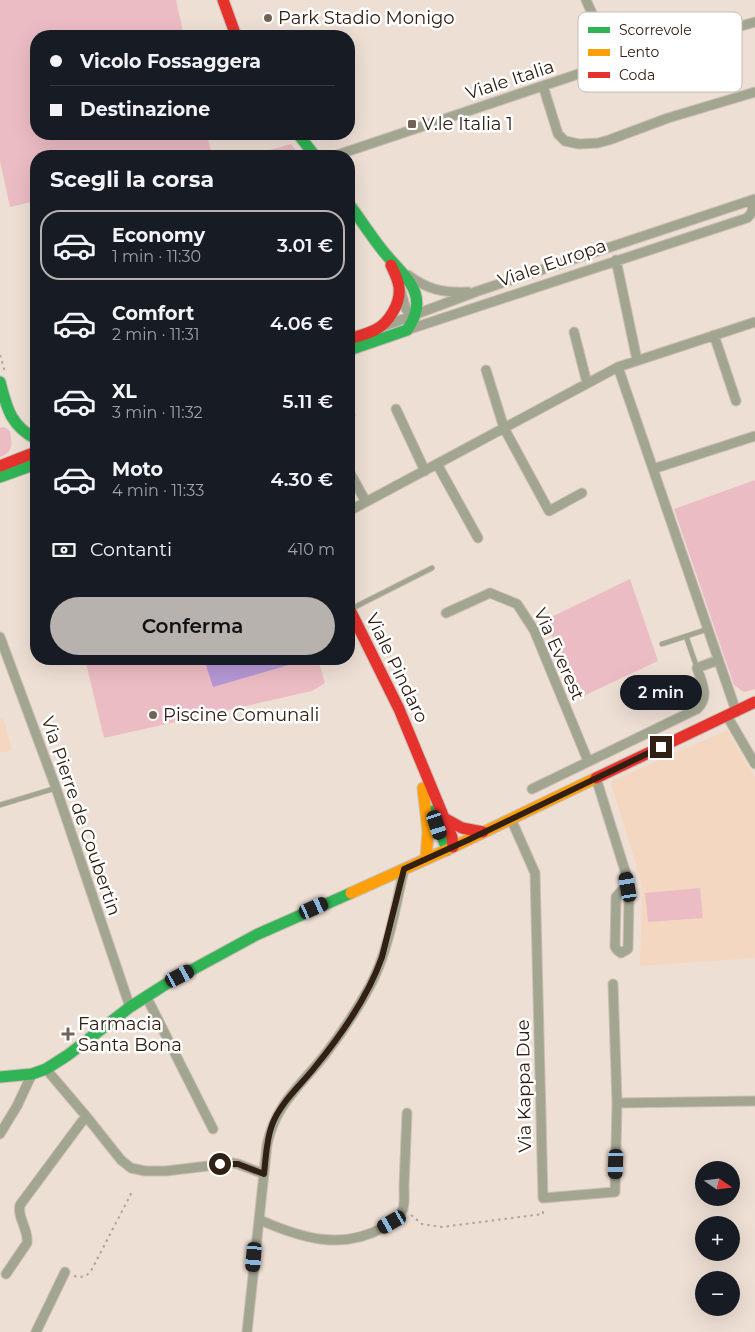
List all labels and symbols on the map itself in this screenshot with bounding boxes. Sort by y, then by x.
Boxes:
place label: Park Stadio Monigo [278,7,455,29]
marker: Park Stadio Monigo [262,12,274,24]
legend [578,12,742,92]
text: Scorrevole [619,21,692,39]
text: Lento [619,43,659,61]
street label: Viale Italia [463,55,557,105]
text: Coda [619,66,655,84]
place label: V.le Italia 1 [422,113,513,135]
marker: V.le Italia 1 [406,118,418,130]
street label: Viale Europa [495,234,609,292]
street label: Via Everest [529,604,589,704]
street label: Viale Pindaro [361,610,433,726]
callout: 2 min [620,674,702,710]
place label: Piscine Comunali [163,704,319,726]
marker: Piscine Comunali [147,709,159,721]
street label: Via Pierre de Coubertin [37,714,125,918]
route end [650,736,672,758]
car [425,808,448,842]
car [618,871,637,903]
car [297,895,330,921]
car [163,962,196,990]
place label: Farmacia Santa Bona [78,1013,182,1056]
street label: Via Kappa Due [512,1019,536,1153]
marker: Farmacia Santa Bona [62,1028,74,1040]
car [607,1149,624,1179]
route start [209,1153,231,1175]
north arrow [695,1161,740,1206]
car [375,1208,408,1236]
car [245,1241,262,1273]

